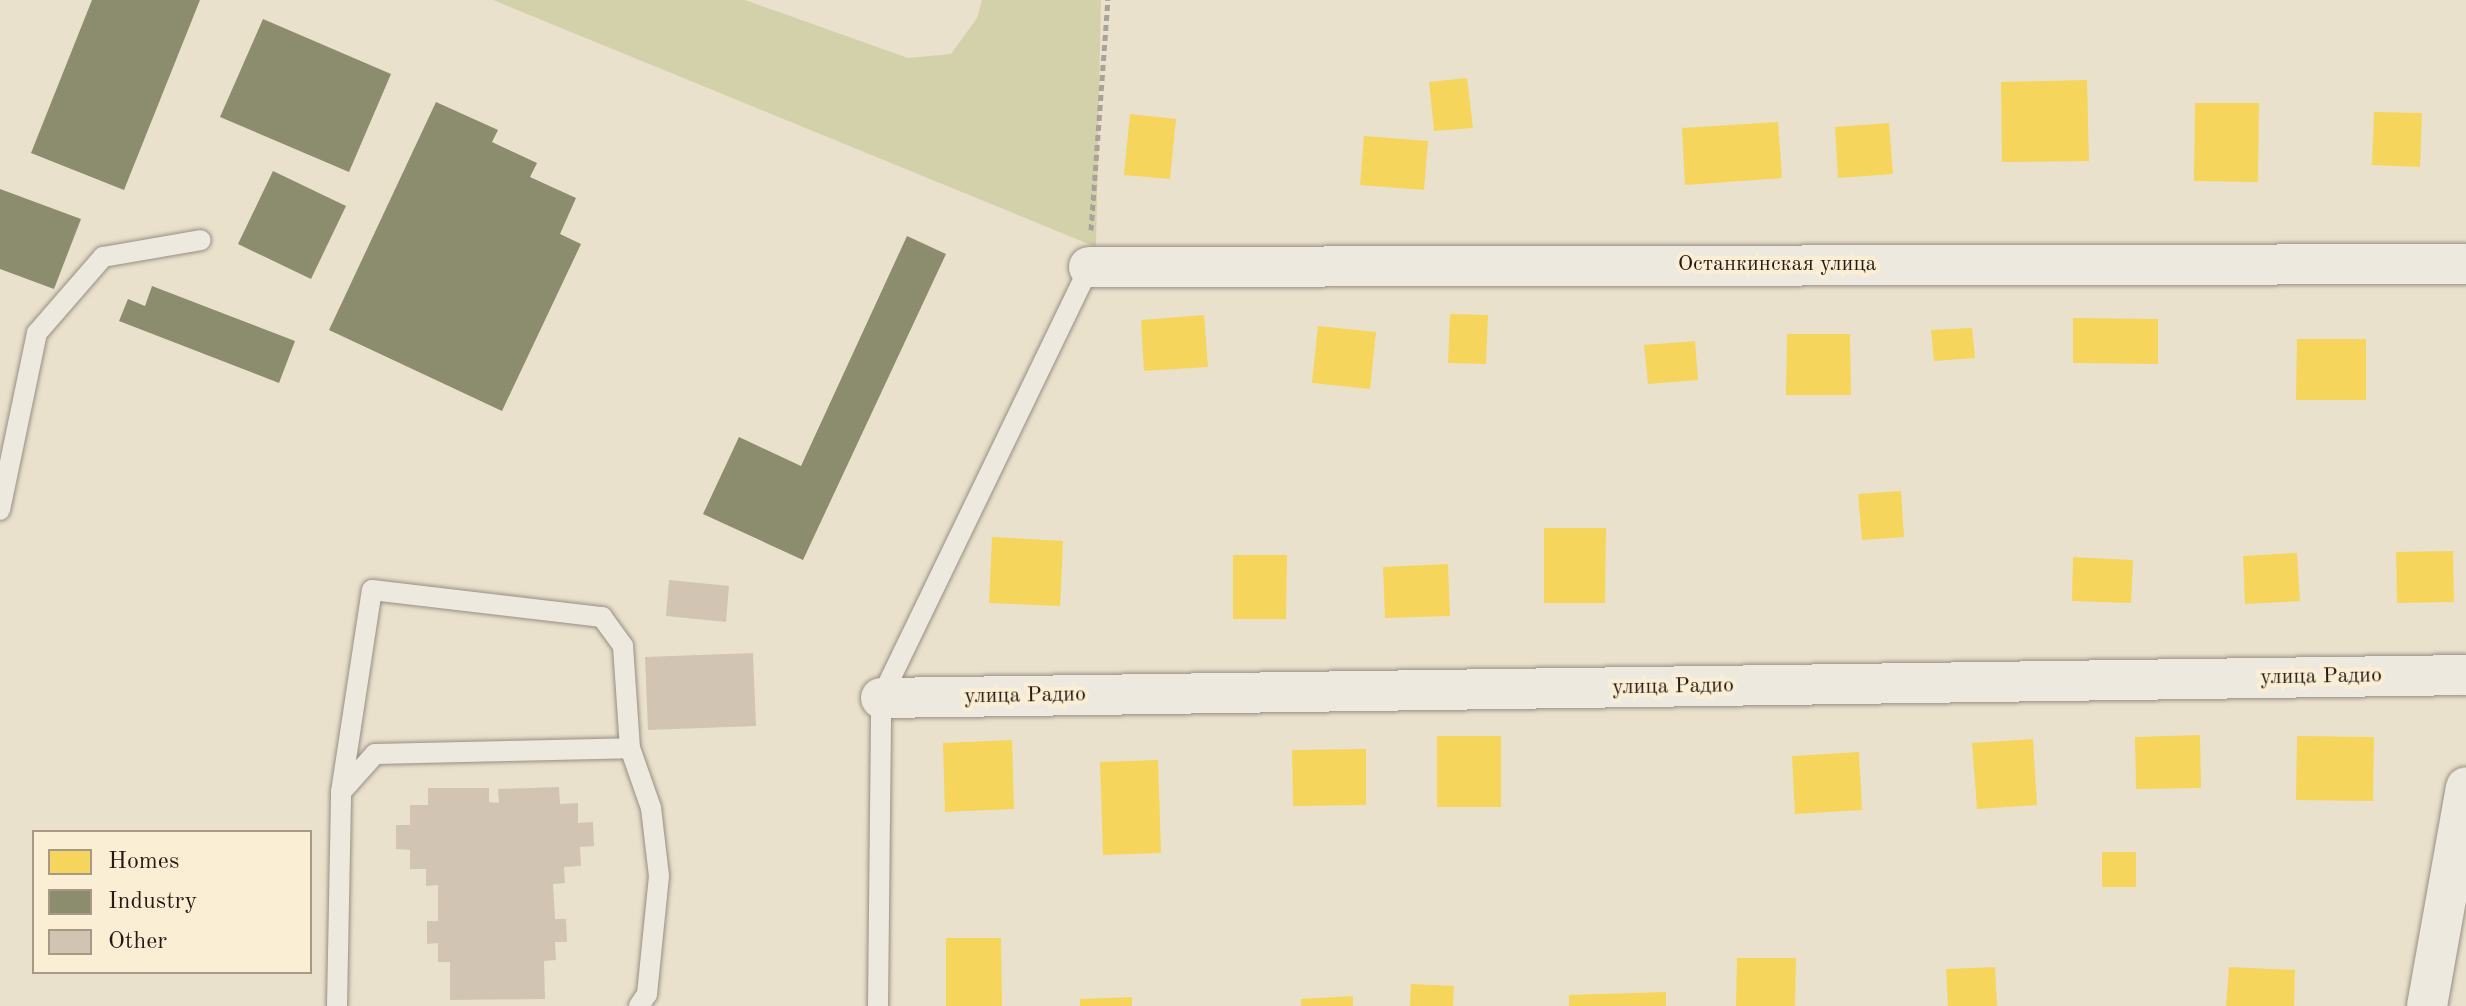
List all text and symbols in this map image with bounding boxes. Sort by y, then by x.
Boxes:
street label: Останкинская улица [1678,252,1876,278]
street label: улица Радио [2260,663,2382,691]
street label: улица Радио [1612,673,1734,701]
street label: улица Радио [964,682,1086,710]
legend [32,830,312,974]
text: Homes [108,850,179,874]
text: Industry [108,890,197,914]
text: Other [108,930,167,954]

